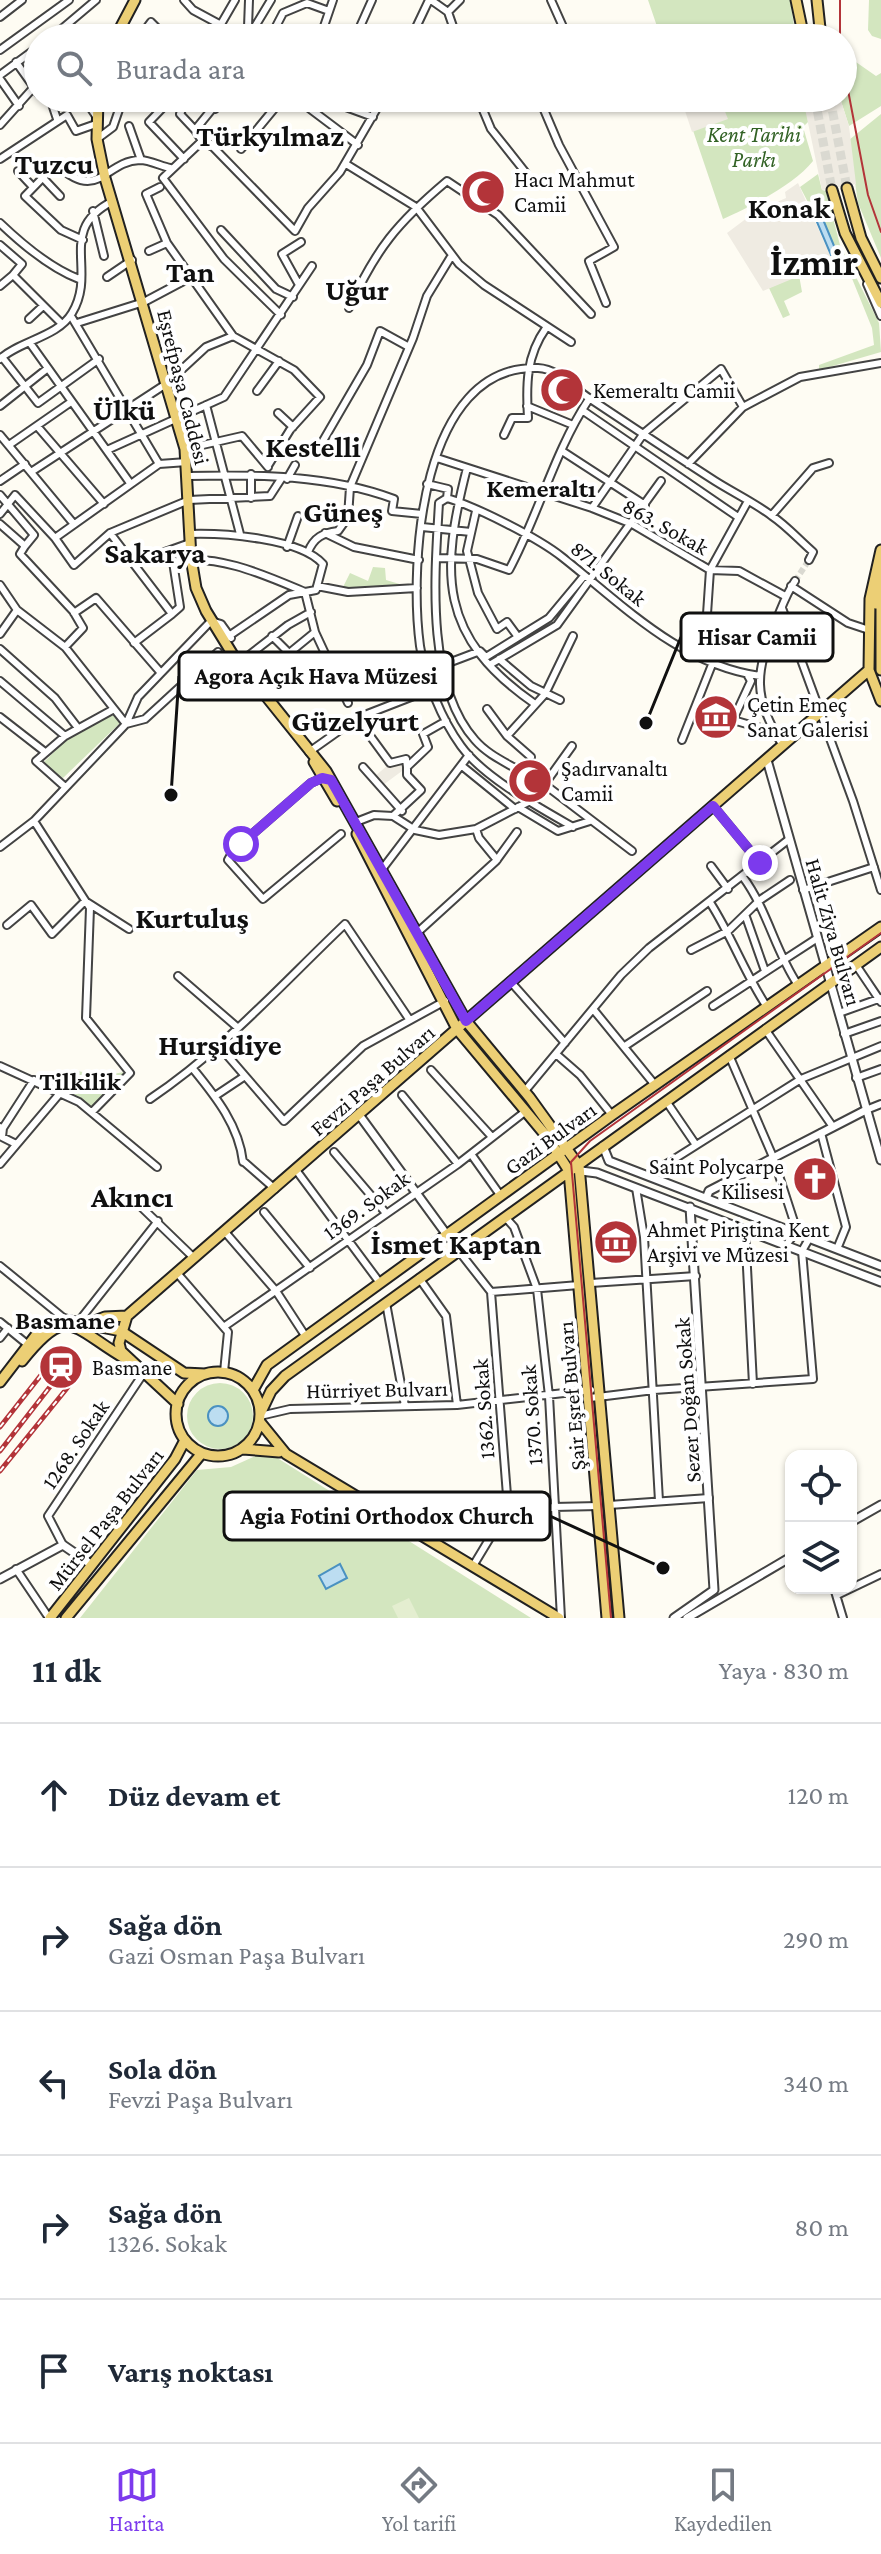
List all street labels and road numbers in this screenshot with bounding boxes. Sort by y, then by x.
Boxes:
street label: Eşrefpaşa Caddesi [152,307,215,468]
street label: 863. Sokak [619,493,713,560]
street label: 871. Sokak [566,535,652,612]
street label: Halit Ziya Bulvarı [801,855,867,1009]
street label: Fevzi Paşa Bulvarı [305,1019,440,1141]
street label: Gazi Bulvarı [500,1097,601,1180]
street label: 1369. Sokak [318,1165,415,1245]
street label: Sezer Doğan Sokak [669,1316,706,1483]
street label: Şair Eşref Bulvarı [553,1320,590,1472]
street label: 1362. Sokak [467,1358,499,1460]
street label: 1370. Sokak [515,1363,547,1466]
street label: Hürriyet Bulvarı [306,1376,448,1403]
street label: 1268. Sokak [37,1395,115,1494]
street label: Mürsel Paşa Bulvarı [42,1443,169,1595]

